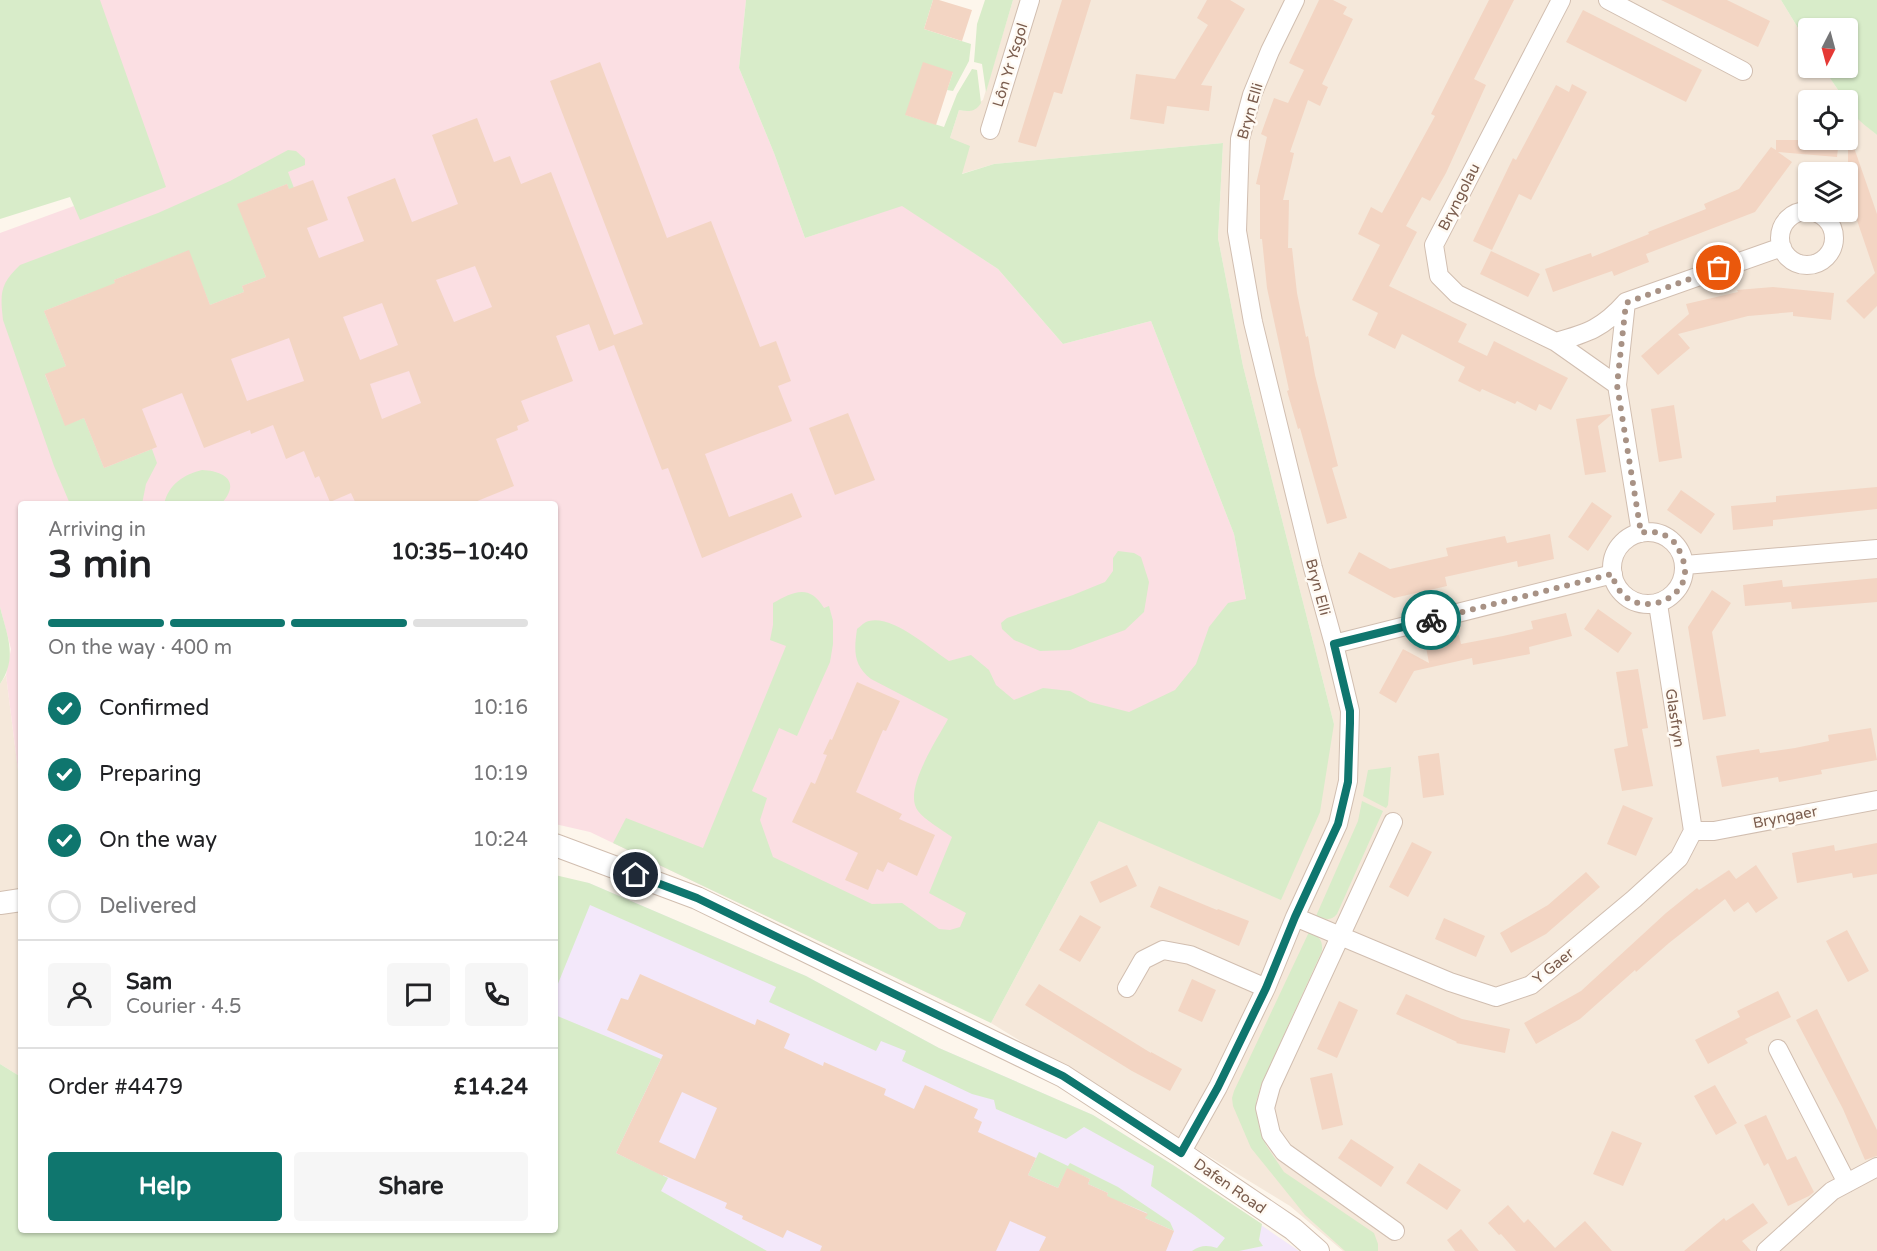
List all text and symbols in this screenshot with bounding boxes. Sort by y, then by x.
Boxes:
north arrow [1798,18,1858,78]
map controls [1798,18,1858,222]
street label: Lôn Yr Ysgol [989,21,1031,109]
street label: Bryn Elli [1233,81,1267,141]
button: locate [1798,90,1858,150]
street label: Bryngolau [1434,160,1484,234]
button: layers [1798,162,1858,222]
pin [1693,242,1744,293]
icon: bag [1702,251,1735,284]
text: Arriving in [48,518,146,542]
text: 10:35–10:40 [391,539,528,565]
text: 3 min [48,541,152,588]
street label: Bryn Elli [1302,557,1334,617]
courier [1401,590,1461,650]
icon: bike [1415,604,1448,637]
text: On the way · 400 m [48,636,232,660]
street label: Glasfryn [1661,687,1689,749]
icon: check [48,692,81,725]
text: Confirmed [99,695,209,721]
text: 10:16 [473,696,528,720]
icon: check [48,758,81,791]
text: Preparing [99,761,202,787]
text: 10:19 [473,762,528,786]
street label: Bryngaer [1751,802,1819,832]
icon: check [48,824,81,857]
text: On the way [99,827,217,853]
text: 10:24 [473,828,528,852]
pin [610,849,661,900]
icon: home [619,858,652,891]
text: Delivered [99,893,197,919]
street label: Y Gaer [1529,944,1577,988]
button: person [48,963,111,1026]
button: chat [387,963,450,1026]
button: phone [465,963,528,1026]
text: Sam [126,969,172,995]
text: Courier · 4.5 [126,995,241,1019]
text: Order #4479 [48,1074,183,1100]
text: £14.24 [454,1074,528,1100]
button: Help [48,1152,282,1221]
button: Share [294,1152,528,1221]
street label: Dafen Road [1190,1155,1270,1217]

